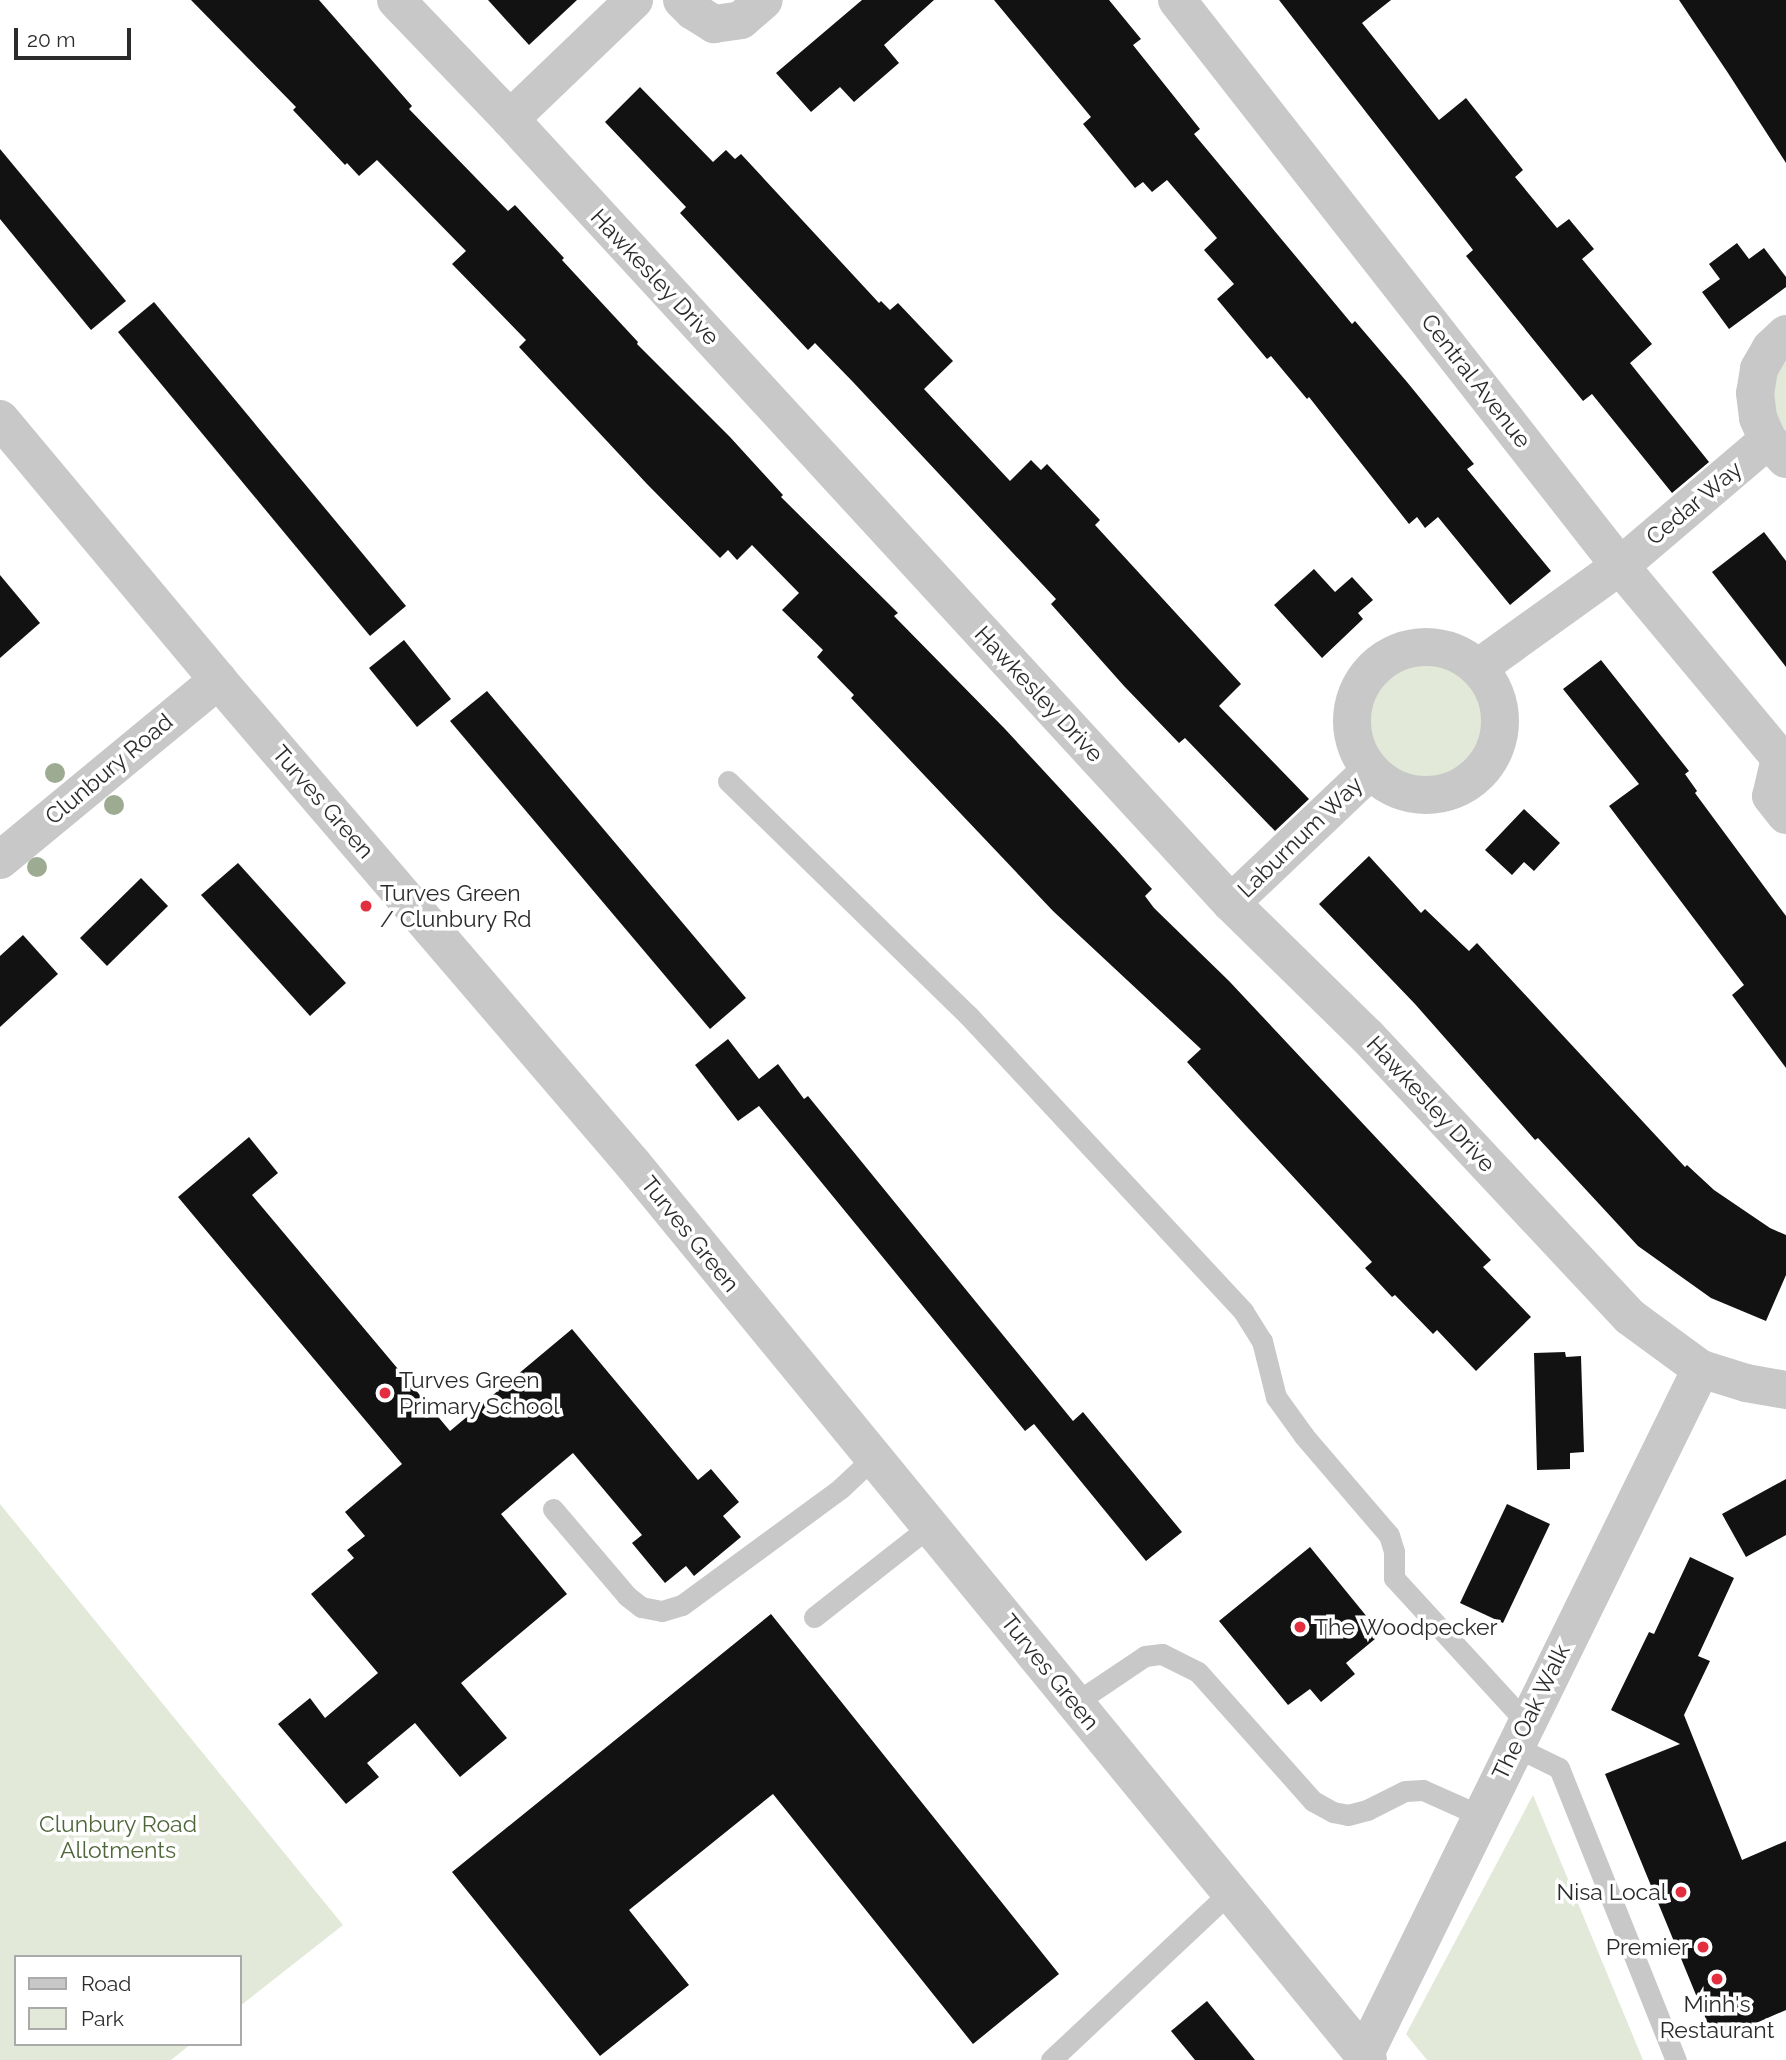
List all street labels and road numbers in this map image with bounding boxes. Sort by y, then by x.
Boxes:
street label: Hawkesley Drive [585,203,725,351]
street label: Central Avenue [1415,308,1537,454]
street label: Cedar Way [1640,455,1748,551]
street label: Hawkesley Drive [969,620,1109,768]
street label: Clunbury Road [39,707,179,831]
street label: Turves Green [266,740,380,864]
street label: Laburnum Way [1232,770,1368,904]
street label: Hawkesley Drive [1361,1030,1501,1178]
street label: Turves Green [635,1171,745,1297]
street label: Turves Green [995,1609,1105,1735]
street label: The Oak Walk [1486,1639,1576,1785]

